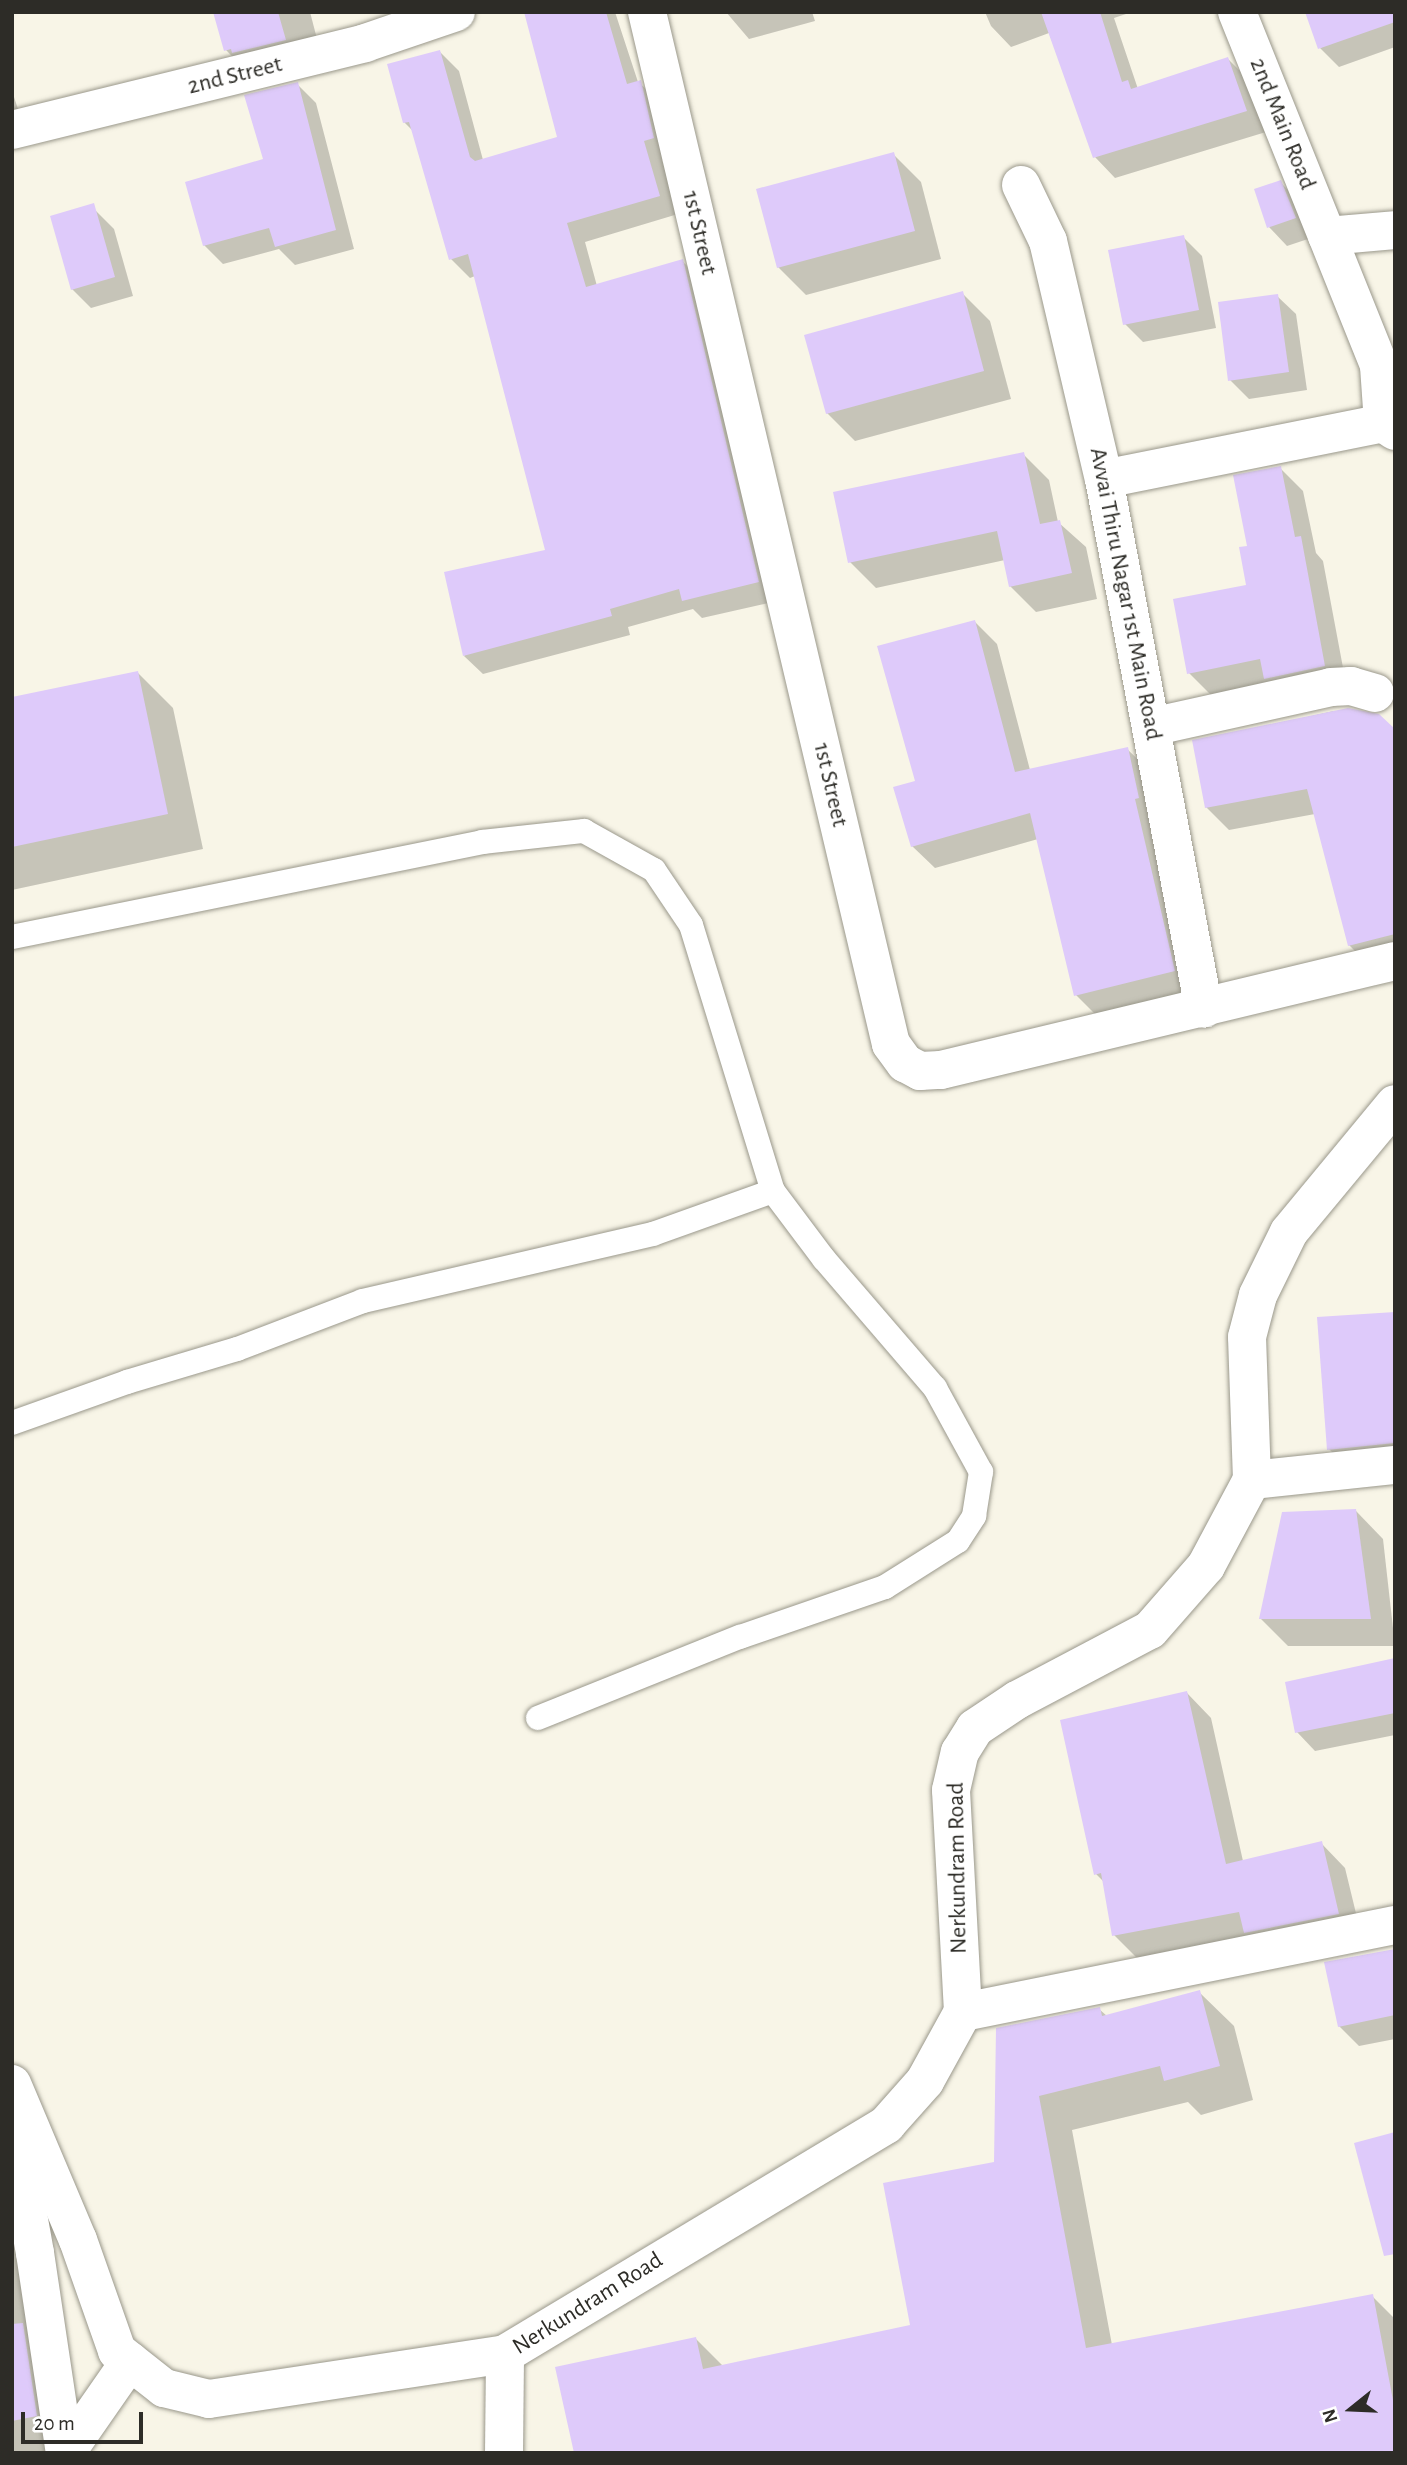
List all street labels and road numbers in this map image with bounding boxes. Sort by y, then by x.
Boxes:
street label: 2nd Street [185,50,285,102]
street label: 2nd Main Road [1243,54,1321,194]
street label: 1st Street [675,188,723,278]
street label: Avvai Thiru Nagar 1st Main Road [1082,445,1168,743]
street label: 1st Street [806,740,854,830]
street label: Nerkundram Road [942,1782,974,1954]
street label: Nerkundram Road [508,2246,668,2362]

